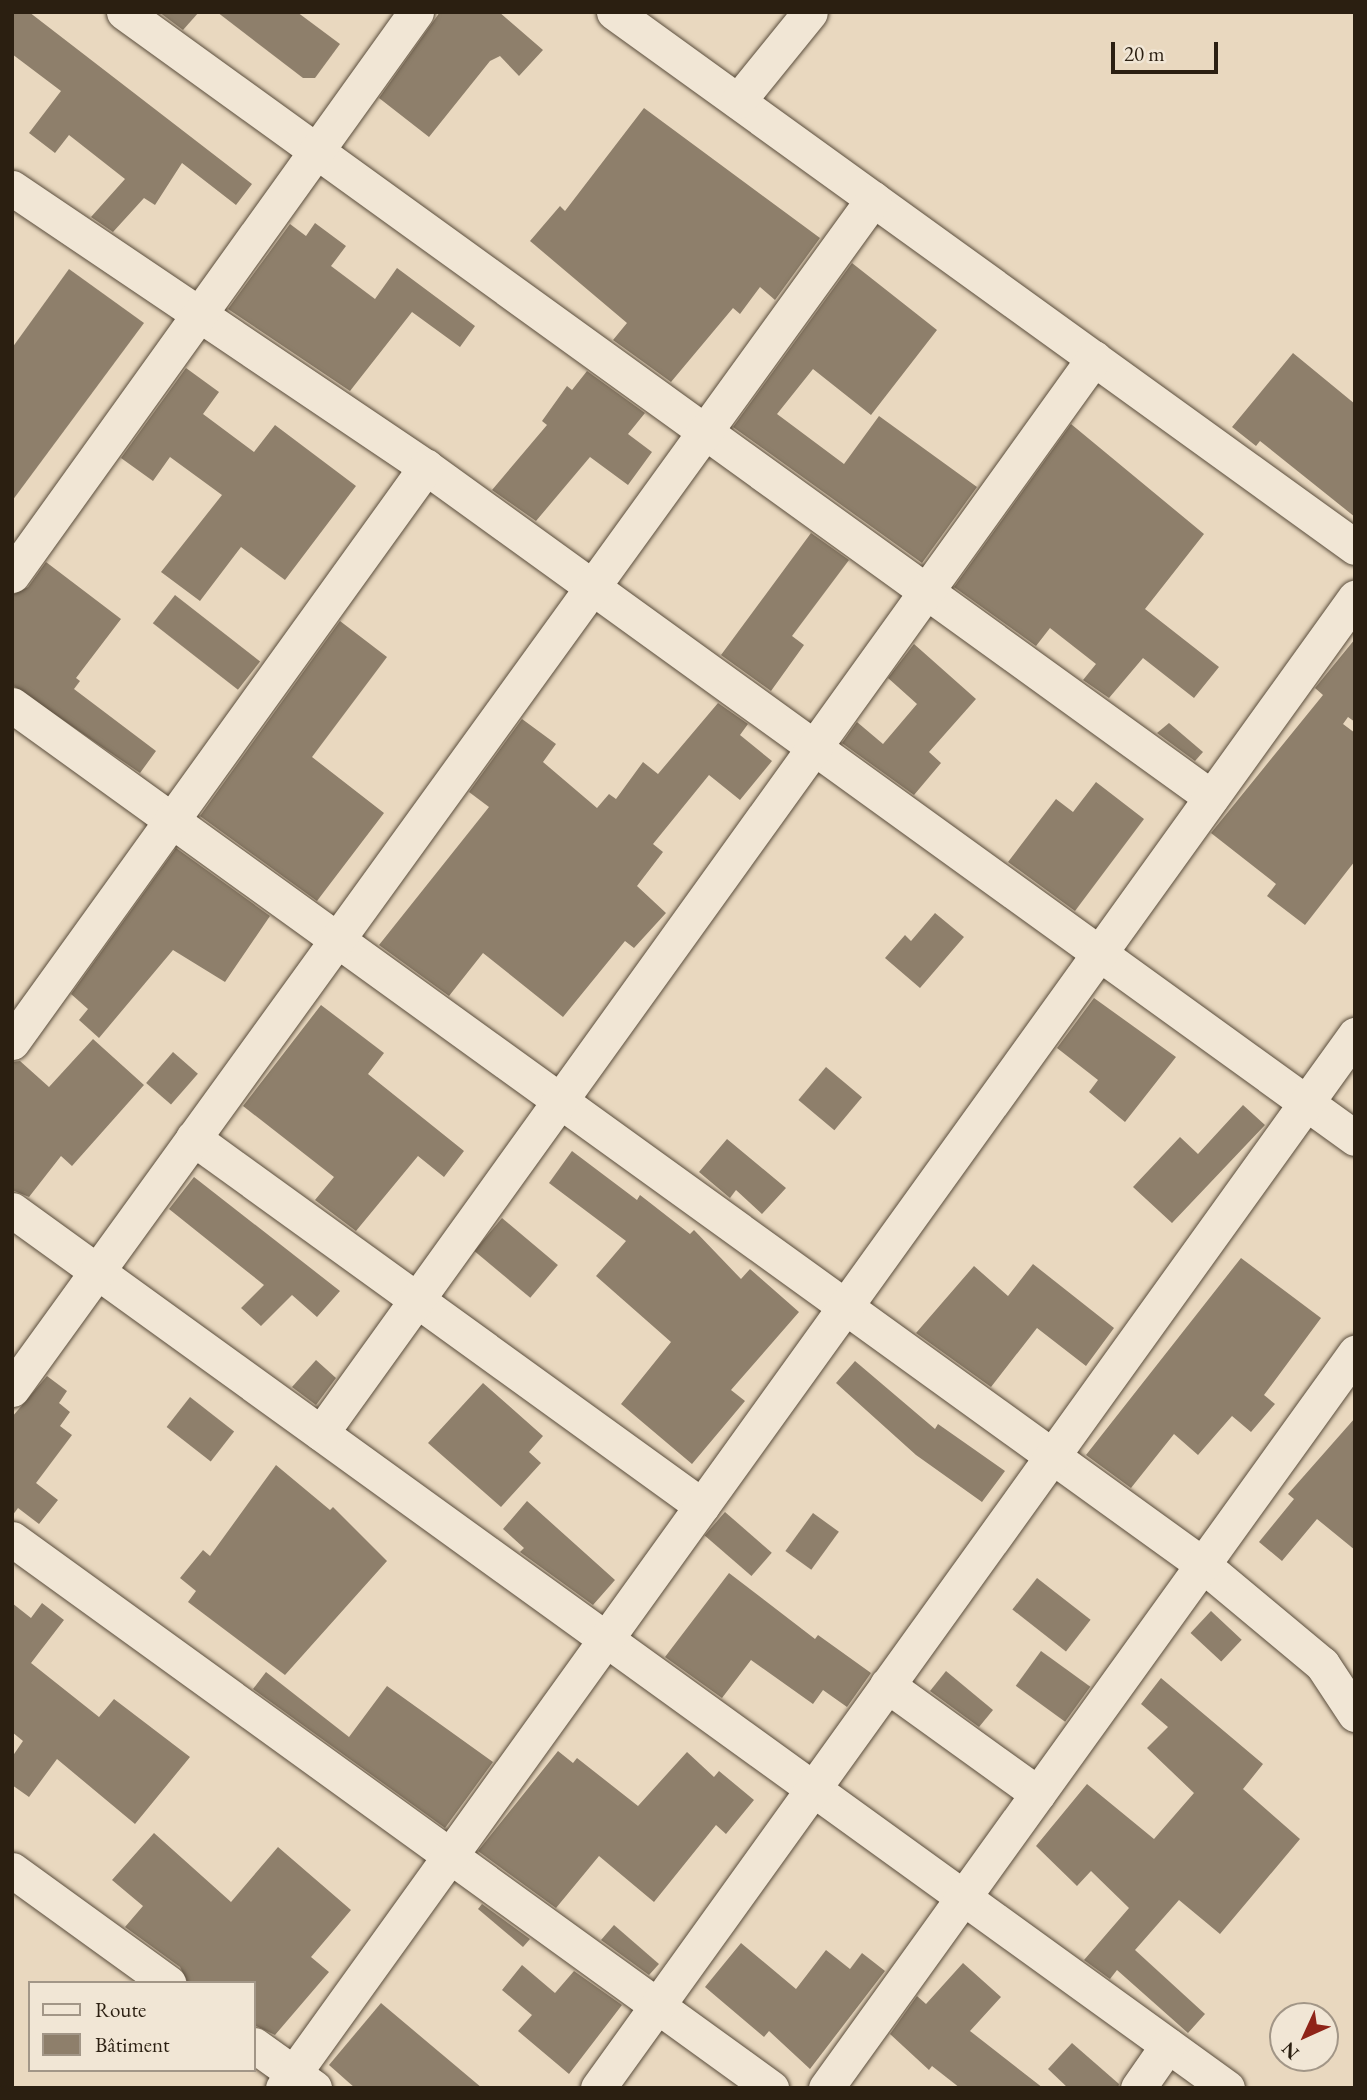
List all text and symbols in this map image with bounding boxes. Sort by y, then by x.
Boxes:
scale bar [1115,28,1222,72]
text: 20 m [1124,40,1165,67]
legend [28,1981,256,2072]
text: Route [95,1996,146,2023]
north arrow [1269,2002,1339,2072]
text: Bâtiment [95,2031,170,2058]
text: N [1276,2037,1304,2065]

